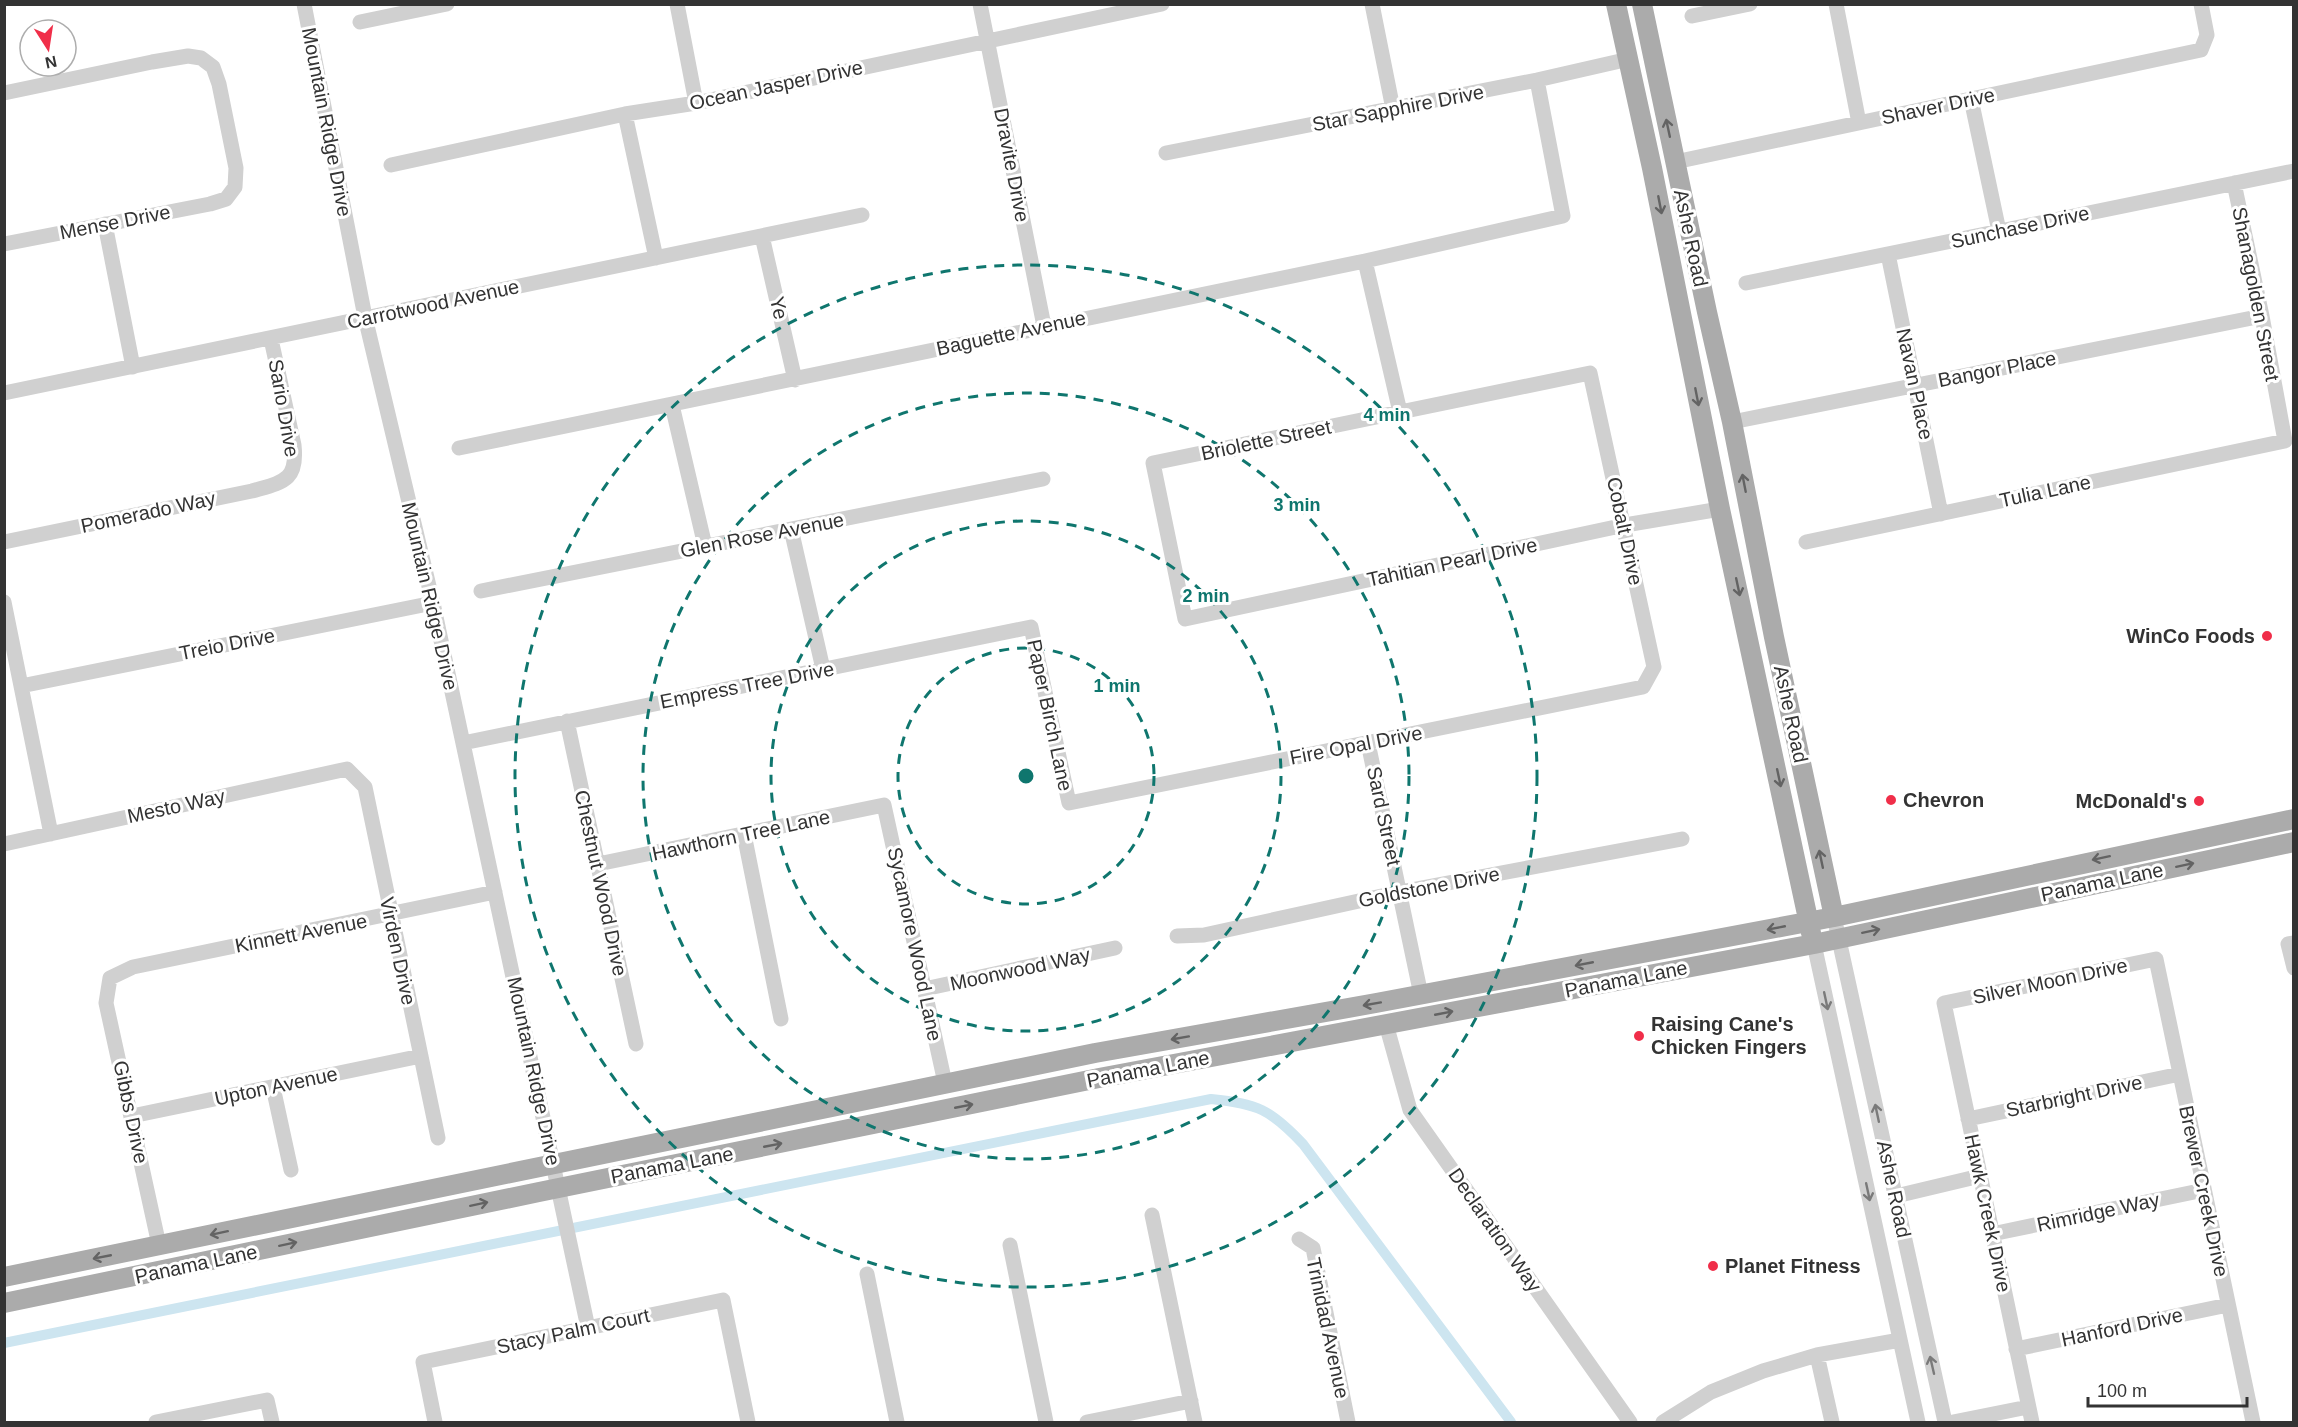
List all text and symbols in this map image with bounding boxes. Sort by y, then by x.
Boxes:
north arrow [18,18,78,78]
street label: Mountain Ridge Drive [298,26,356,218]
text: N [44,53,58,72]
street label: Ocean Jasper Drive [687,56,865,114]
street label: Star Sapphire Drive [1310,81,1486,135]
street label: Shaver Drive [1879,83,1997,129]
street label: Dravite Drive [990,106,1034,224]
one-way arrow [1662,119,1673,139]
street label: Ashe Road [1670,187,1712,289]
one-way arrow [1655,195,1666,215]
street label: Mense Drive [58,200,172,244]
street label: Sunchase Drive [1949,202,2091,252]
street label: Shanagolden Street [2228,205,2284,383]
street label: Carrotwood Avenue [345,275,521,333]
street label: Ye [766,294,792,322]
street label: Baguette Avenue [934,306,1088,360]
street label: Navan Place [1892,326,1938,442]
street label: Bangor Place [1936,347,2058,391]
street label: Sario Drive [265,357,303,459]
one-way arrow [1692,386,1703,406]
text: 4 min [1363,405,1411,425]
street label: Briolette Street [1199,415,1333,465]
street label: Tulia Lane [1997,471,2093,511]
one-way arrow [1738,474,1749,494]
street label: Cobalt Drive [1603,475,1647,587]
street label: Pomerado Way [79,487,217,537]
text: 3 min [1273,495,1321,515]
street label: Mountain Ridge Drive [398,500,462,692]
street label: Glen Rose Avenue [678,508,846,562]
street label: Tahitian Pearl Drive [1365,533,1539,591]
one-way arrow [1733,577,1745,596]
text: 2 min [1182,586,1230,606]
street label: Treio Drive [177,624,277,664]
place label: WinCo Foods [2126,625,2255,647]
marker: WinCo Foods [2260,629,2274,643]
street label: Paper Birch Lane [1023,637,1077,793]
street label: Empress Tree Drive [658,657,836,713]
street label: Ashe Road [1770,663,1812,765]
text: 1 min [1093,676,1141,696]
street label: Fire Opal Drive [1288,721,1424,769]
street label: Sard Street [1363,764,1405,868]
centre of rings [1016,766,1036,786]
one-way arrow [1774,768,1785,787]
street label: Mesto Way [125,785,227,827]
street label: Chestnut Wood Drive [571,788,631,978]
place label: Chevron [1903,789,1984,811]
place label: McDonald's [2076,790,2187,812]
marker: Chevron [1884,793,1898,807]
marker: McDonald's [2192,794,2206,808]
street label: Hawthorn Tree Lane [650,805,832,865]
street label: Sycamore Wood Lane [884,845,946,1043]
one-way arrow [1815,850,1827,869]
one-way arrow [2091,853,2110,865]
street label: Panama Lane [2039,858,2165,906]
one-way arrow [2175,859,2194,870]
street label: Goldstone Drive [1357,863,1501,911]
street label: Virden Drive [376,895,420,1007]
street label: Kinnett Avenue [233,909,369,957]
one-way arrow [1767,923,1786,934]
one-way arrow [1861,925,1880,937]
street label: Moonwood Way [948,943,1092,995]
street label: Silver Moon Drive [1971,954,2129,1008]
street label: Panama Lane [1563,956,1689,1002]
one-way arrow [1575,959,1595,970]
street label: Mountain Ridge Drive [503,975,565,1167]
one-way arrow [1821,992,1833,1011]
one-way arrow [1363,999,1383,1010]
one-way arrow [1434,1007,1453,1018]
place label: Raising Cane's Chicken Fingers [1651,1013,1807,1058]
marker: Raising Cane's Chicken Fingers [1632,1029,1646,1043]
one-way arrow [1171,1033,1191,1044]
street label: Panama Lane [1085,1046,1211,1092]
street label: Gibbs Drive [109,1059,153,1165]
street label: Upton Avenue [212,1062,340,1110]
street label: Starbright Drive [2004,1071,2144,1121]
one-way arrow [954,1100,973,1111]
street label: Brewer Creek Drive [2175,1103,2233,1279]
one-way arrow [1871,1104,1883,1123]
street label: Hawk Creek Drive [1960,1132,2016,1294]
one-way arrow [763,1138,782,1150]
street label: Ashe Road [1873,1138,1915,1240]
street label: Panama Lane [609,1142,735,1188]
street label: Declaration Way [1444,1164,1546,1296]
one-way arrow [1863,1182,1875,1201]
street label: Rimridge Way [2035,1188,2161,1236]
one-way arrow [469,1198,488,1210]
one-way arrow [209,1228,229,1239]
one-way arrow [278,1238,297,1250]
street label: Panama Lane [133,1240,259,1288]
one-way arrow [92,1252,112,1263]
place label: Planet Fitness [1725,1255,1861,1277]
street label: Trinidad Avenue [1302,1256,1354,1400]
marker: Planet Fitness [1706,1259,1720,1273]
street label: Hanford Drive [2059,1303,2185,1351]
street label: Stacy Palm Court [495,1304,652,1358]
one-way arrow [1925,1356,1937,1375]
scale bar [2088,1370,2247,1408]
text: 100 m [2097,1381,2147,1401]

